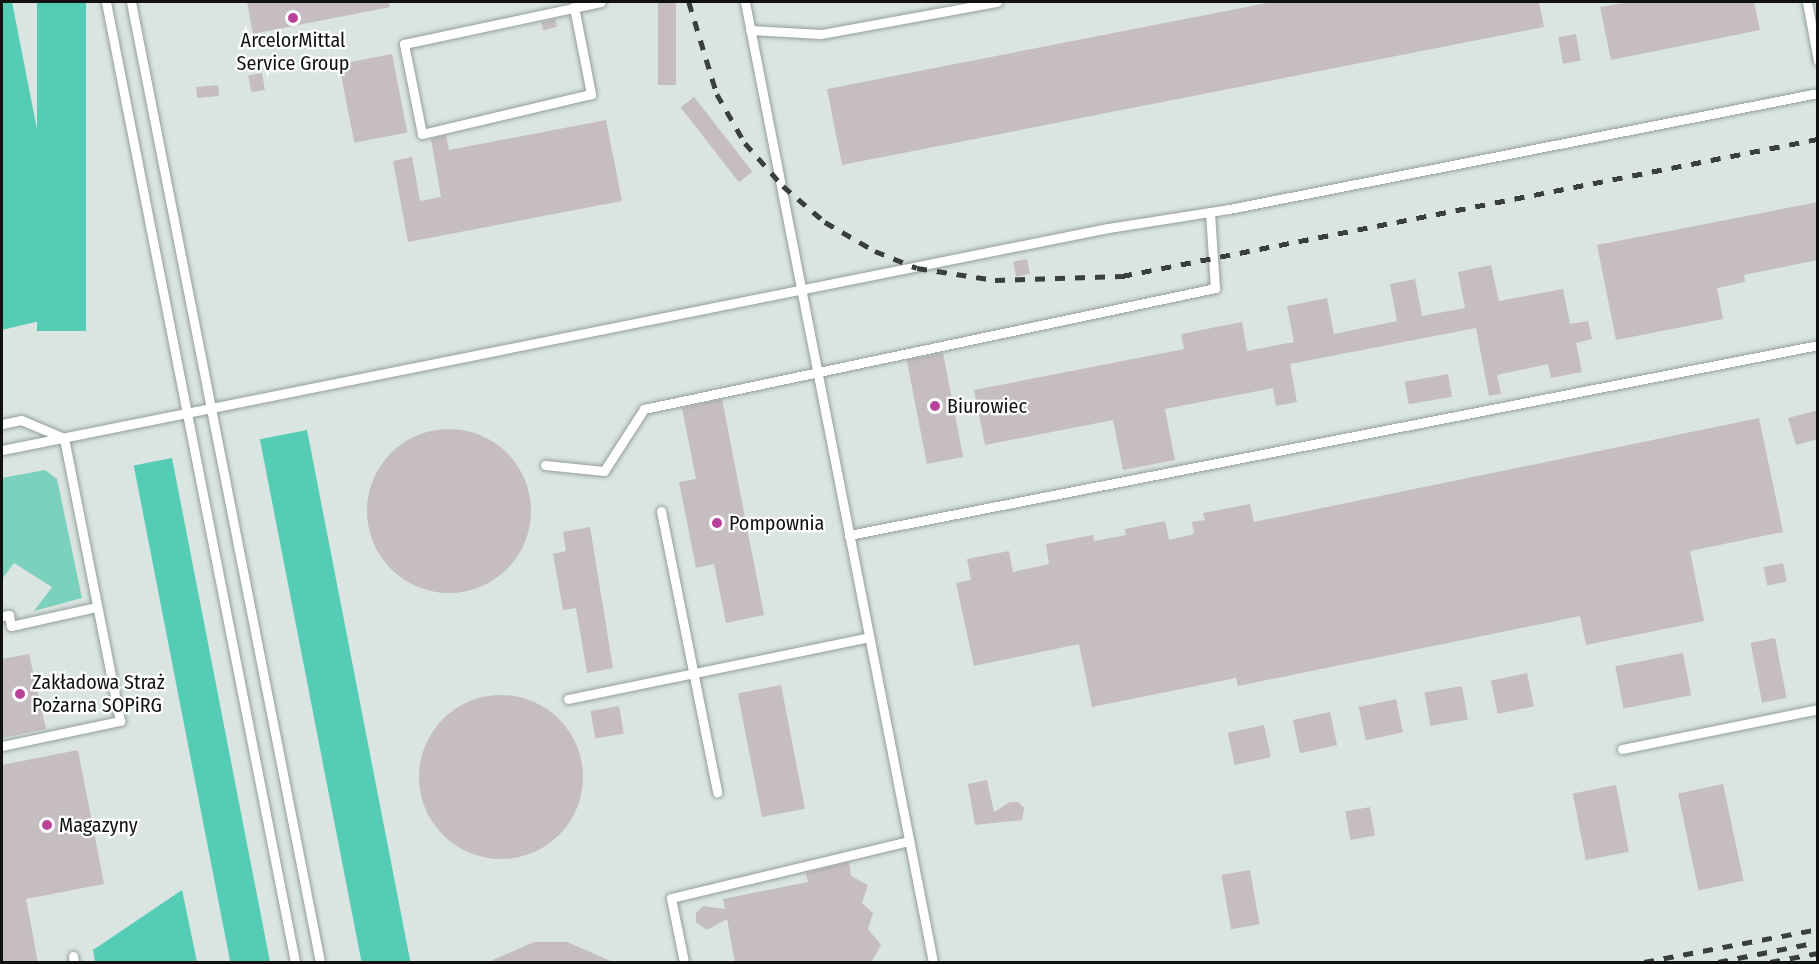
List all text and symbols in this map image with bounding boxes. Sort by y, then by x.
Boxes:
marker: ArcelorMittal Service Group [286,11,300,25]
place label: ArcelorMittal Service Group [237,28,349,75]
place label: Biurowiec [947,394,1027,418]
marker: Biurowiec [928,399,942,413]
place label: Pompownia [729,511,824,535]
marker: Pompownia [710,516,724,530]
place label: Zakładowa Straż Pożarna SOPiRG [32,670,165,717]
marker: Zakładowa Straż Pożarna SOPiRG [13,687,27,701]
place label: Magazyny [59,813,138,837]
marker: Magazyny [40,818,54,832]

